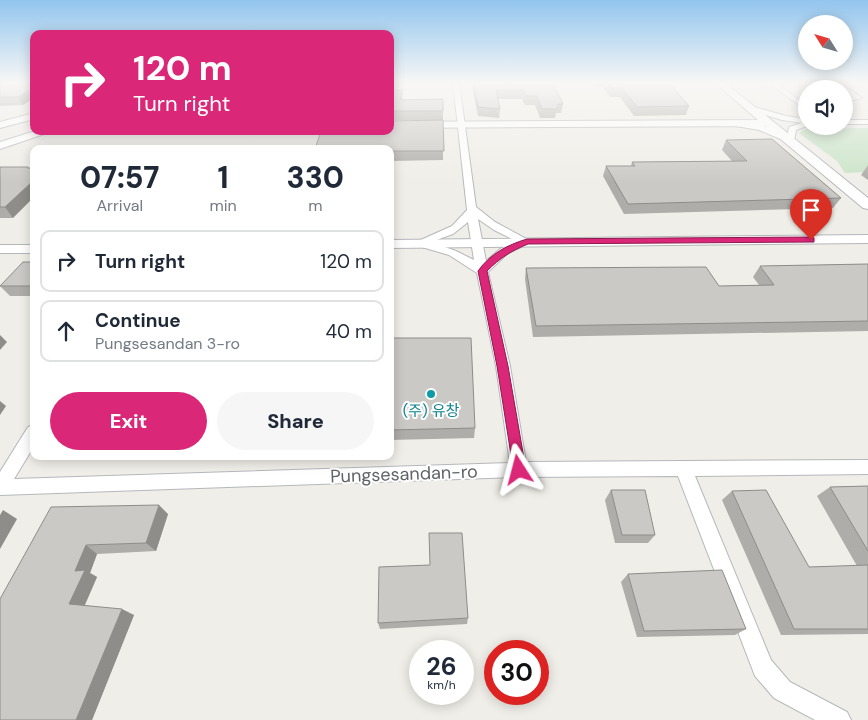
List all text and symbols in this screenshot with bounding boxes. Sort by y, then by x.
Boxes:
north arrow [798,15,852,70]
map controls [798,15,853,135]
text: 120 m [133,45,232,91]
icon: right [50,50,115,115]
button: sound [798,80,853,135]
text: Turn right [133,89,230,118]
text: 07:57 [80,158,159,197]
text: 1 [218,158,229,197]
text: 330 [287,158,344,197]
pin [790,189,832,240]
text: Arrival [96,195,143,216]
text: min [209,195,237,216]
text: m [308,195,322,216]
icon: arrive [797,196,825,224]
icon: right [52,247,80,275]
text: Turn right [95,249,185,274]
text: 120 m [320,249,372,274]
text: Continue [95,308,181,333]
icon: ahead [52,317,80,345]
text: 40 m [325,319,372,344]
text: Pungsesandan 3-ro [95,333,240,354]
marker: (주) 유창 [425,388,437,400]
button: Exit [50,392,207,450]
button: Share [217,392,374,450]
place label: (주) 유창 [403,401,459,421]
position arrow [492,443,544,495]
street label: Pungsesandan-ro [330,459,478,489]
speed limit sign: 30 [484,640,549,705]
text: 26 [426,650,457,683]
text: km/h [427,677,456,693]

